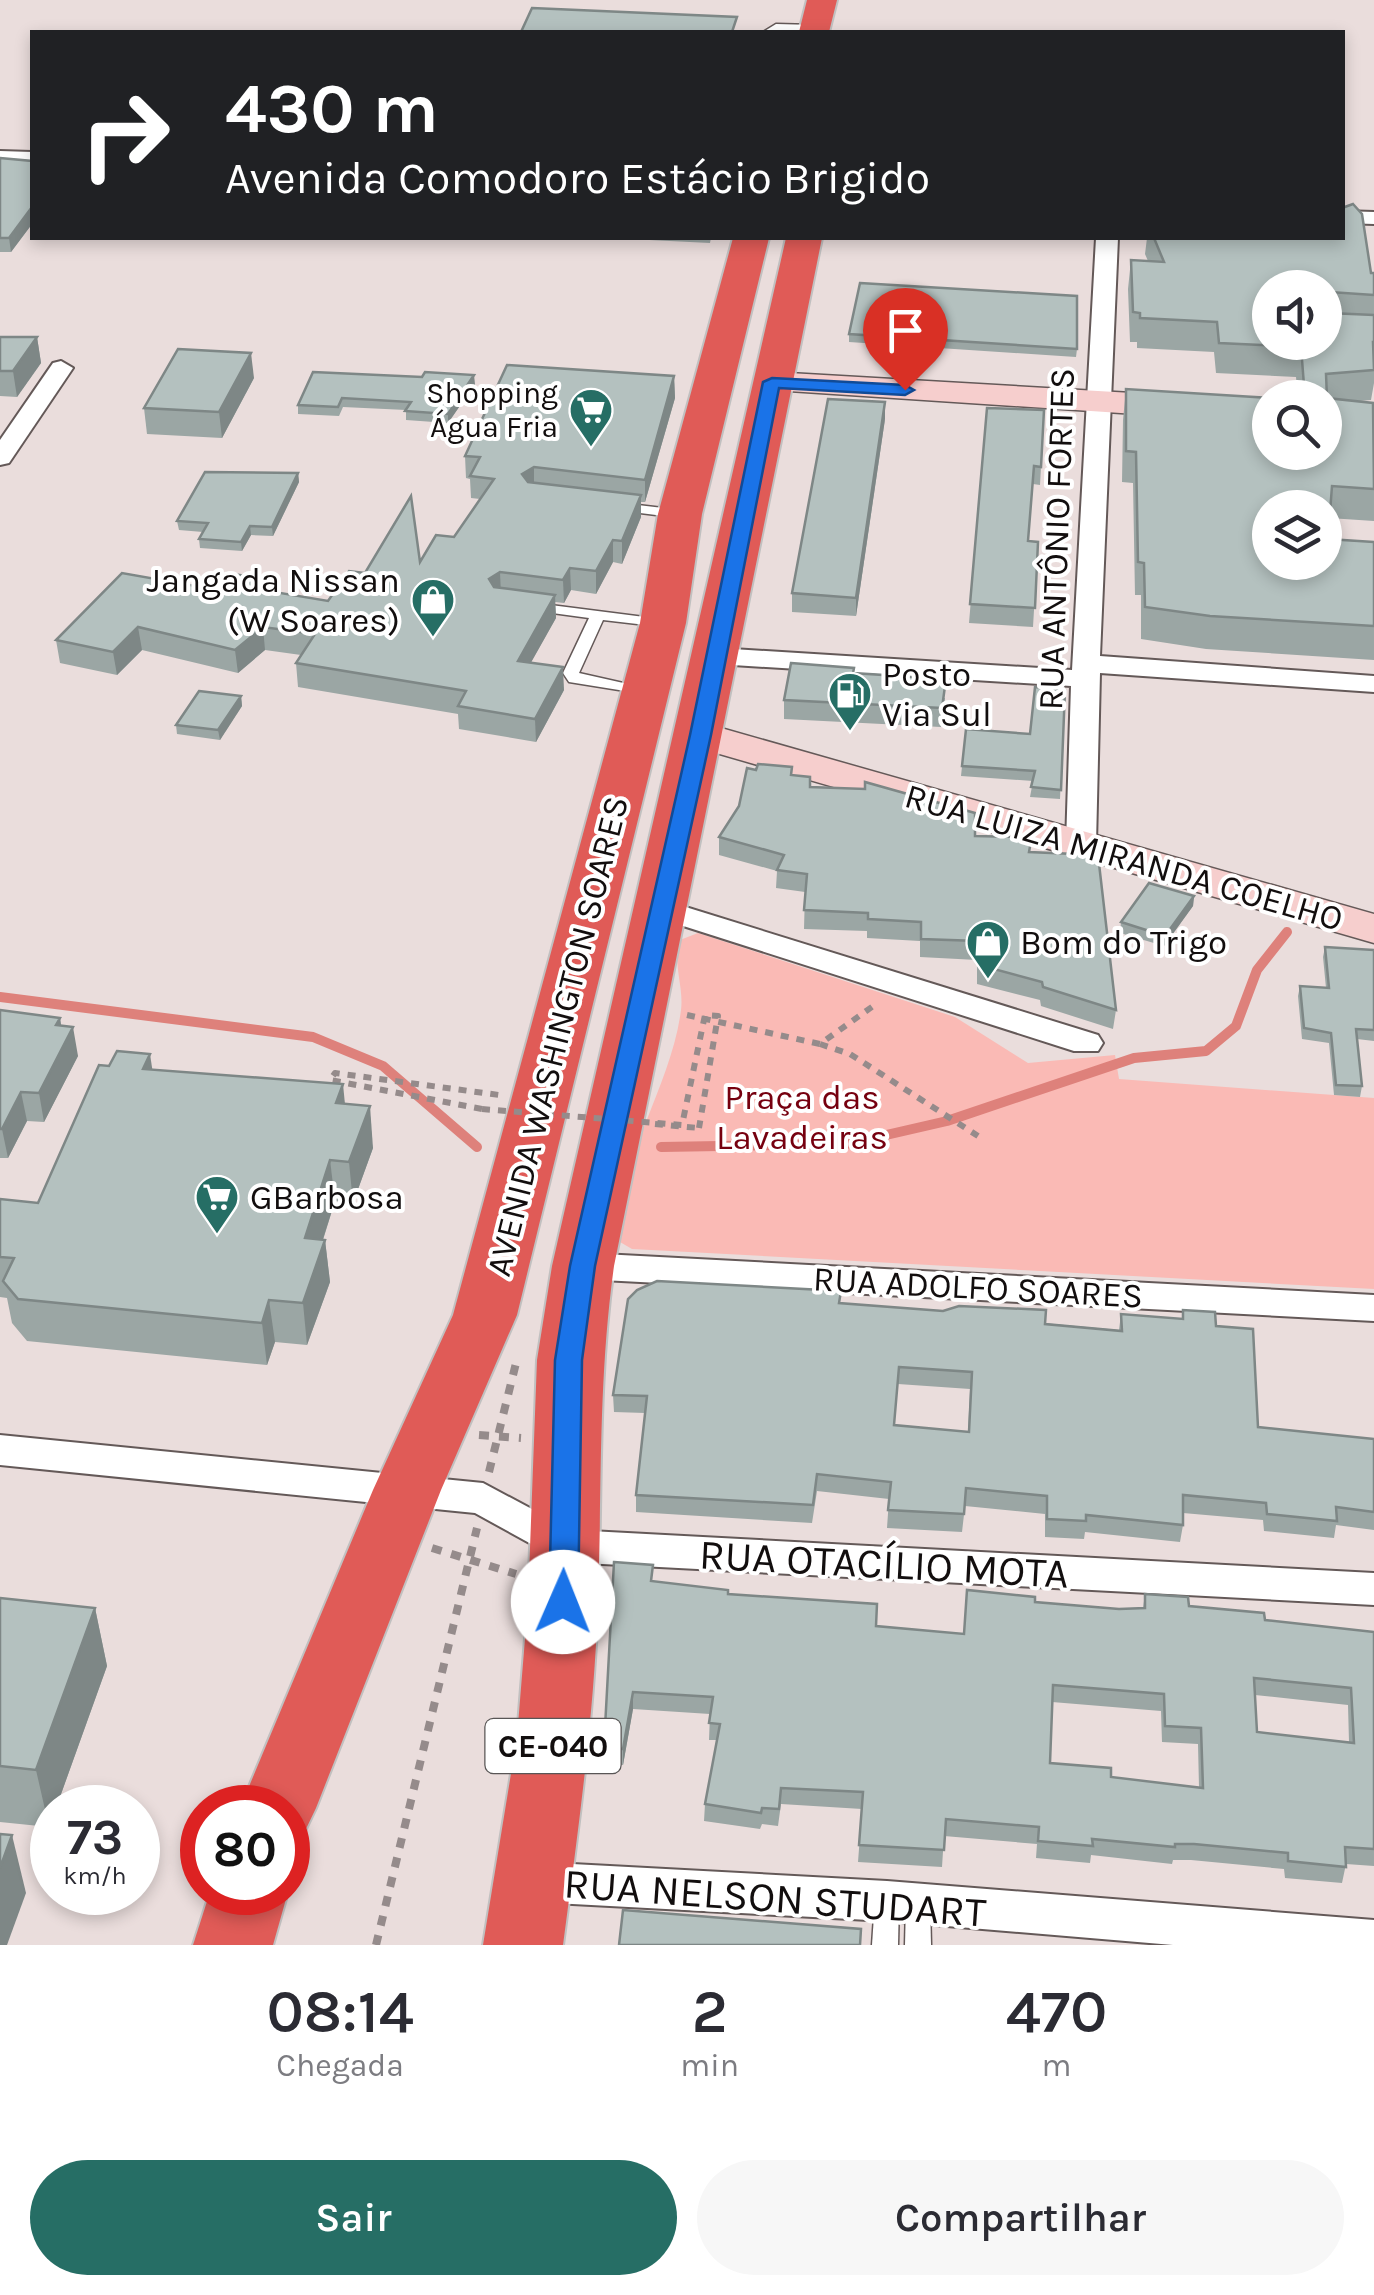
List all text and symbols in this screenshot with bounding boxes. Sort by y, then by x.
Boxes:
text: 430 m [225,68,439,150]
icon: right [60,70,190,200]
text: Avenida Comodoro Estácio Brigido [225,152,930,204]
map controls [1252,270,1342,580]
button: sound [1252,270,1342,360]
pin [863,288,948,391]
icon: arrive [878,303,933,358]
street label: RUA ANTÔNIO FORTES [1030,367,1083,711]
place label: Shopping Água Fria [426,375,558,445]
button: search [1252,380,1342,470]
supermarket icon: Shopping Água Fria [568,387,614,448]
button: layers [1252,490,1342,580]
place label: Jangada Nissan (W Soares) [147,560,400,641]
shop icon: Jangada Nissan (W Soares) [410,577,456,638]
place label: Posto Via Sul [882,654,992,735]
fuel station icon: Posto Via Sul [827,671,873,732]
street label: RUA LUIZA MIRANDA COELHO [900,775,1347,940]
street label: AVENIDA WASHINGTON SOARES [478,792,637,1280]
shop icon: Bom do Trigo [965,919,1011,980]
place label: Bom do Trigo [1020,922,1227,963]
park label: Praça das Lavadeiras [716,1077,888,1158]
supermarket icon: GBarbosa [194,1174,240,1235]
place label: GBarbosa [250,1177,404,1218]
street label: RUA ADOLFO SOARES [812,1258,1144,1317]
street label: RUA OTACÍLIO MOTA [698,1528,1070,1599]
position arrow [511,1550,615,1654]
road number: CE-040 [486,1719,620,1773]
speed limit sign: 80 [180,1785,310,1915]
text: 73 [67,1808,123,1867]
street label: RUA NELSON STUDART [562,1858,988,1938]
text: km/h [63,1861,127,1890]
text: 08:14 [267,1977,414,2047]
text: 2 [692,1977,728,2047]
text: 470 [1006,1977,1107,2047]
text: Chegada [276,2047,404,2084]
text: min [680,2047,739,2084]
text: m [1042,2047,1072,2084]
button: Sair [30,2160,677,2275]
button: Compartilhar [697,2160,1344,2275]

